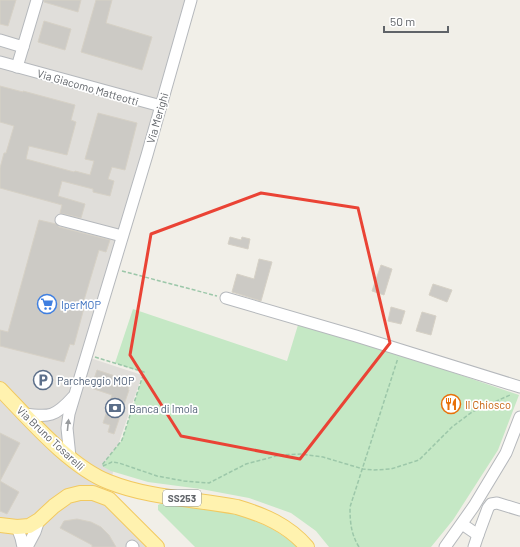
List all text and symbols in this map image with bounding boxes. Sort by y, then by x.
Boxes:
scale bar [384,8,448,34]
text: 50 m [390,14,415,28]
street label: Via Giacomo Matteotti [36,66,140,108]
street label: Via Merighi [144,91,171,145]
supermarket icon: IperMOP [36,293,58,315]
place label: IperMOP [61,298,101,311]
parking icon: Parcheggio MOP [32,369,54,391]
place label: Parcheggio MOP [57,374,135,387]
restaurant icon: Il Chiosco [440,393,462,415]
bank icon: Banca di Imola [104,397,126,419]
place label: Il Chiosco [465,398,511,411]
place label: Banca di Imola [129,402,198,415]
street label: Via Bruno Tosarelli [14,403,88,473]
one-way arrow [64,419,71,432]
road number: SS253 [163,490,201,506]

